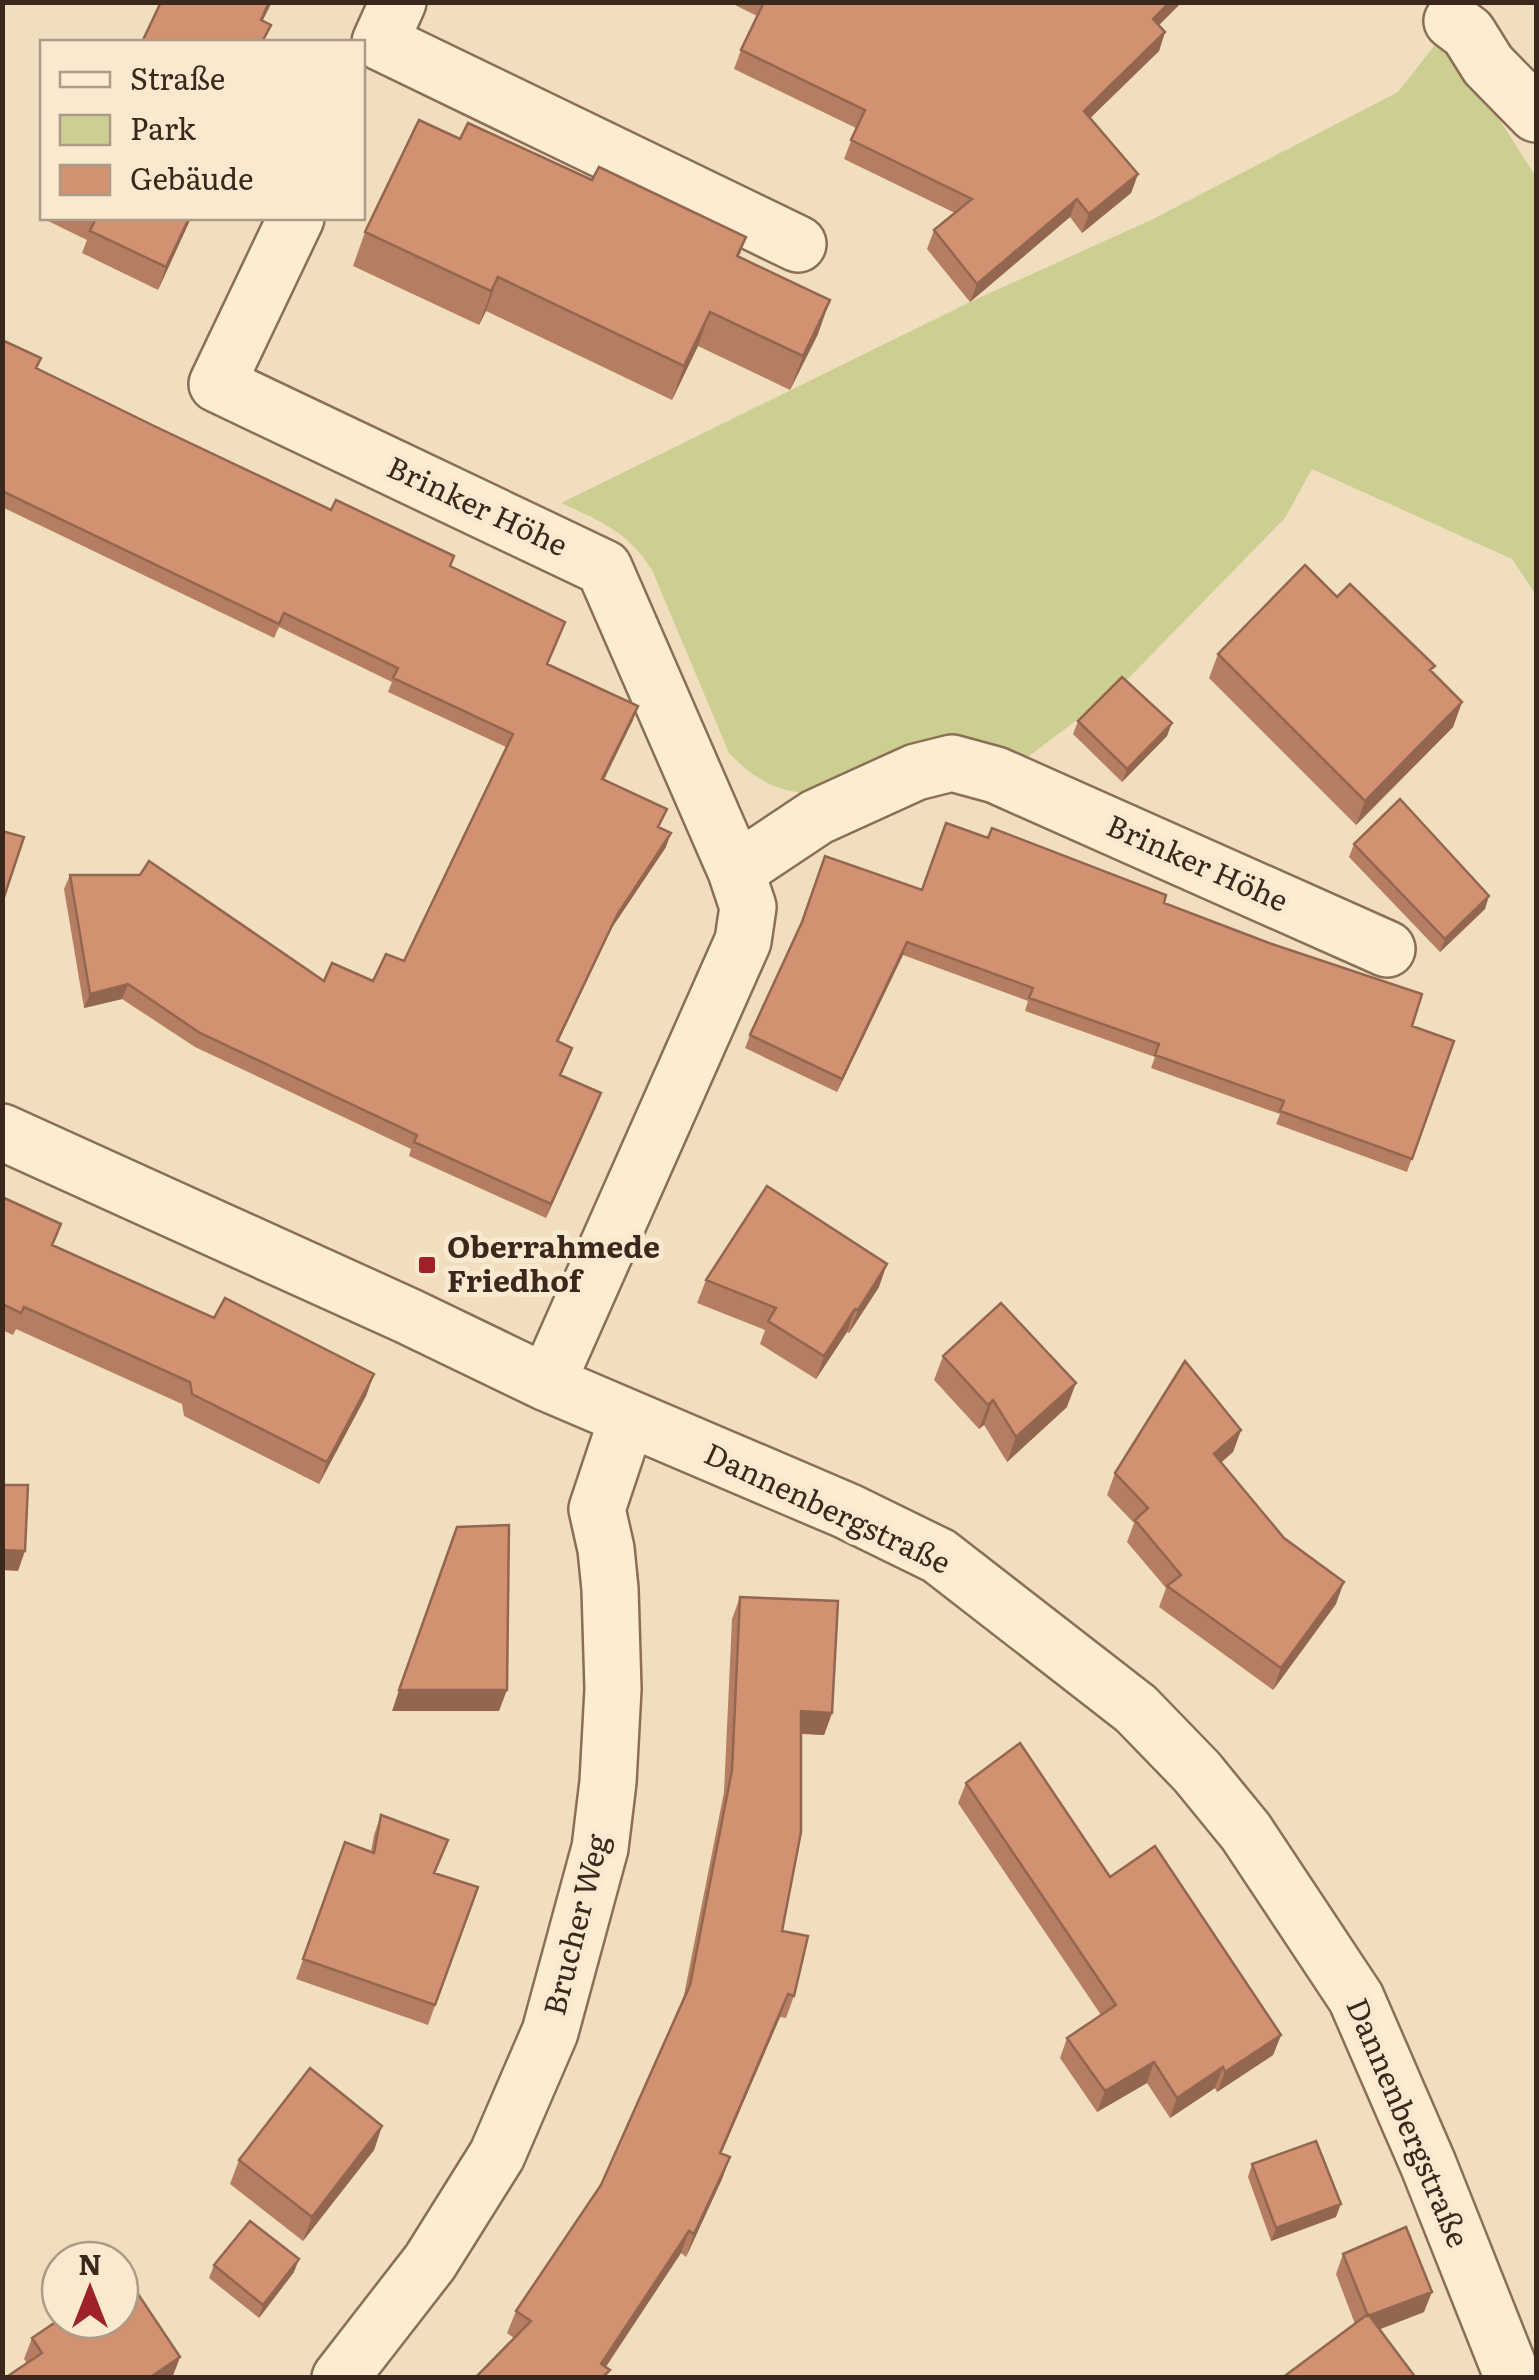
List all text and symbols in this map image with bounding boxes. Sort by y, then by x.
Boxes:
legend [40,40,365,220]
text: Straße [130,55,225,99]
text: Park [130,105,197,149]
text: Gebäude [130,155,253,199]
street label: Brinker Höhe [381,443,576,565]
street label: Brinker Höhe [1100,802,1296,921]
place label: Oberrahmede Friedhof [447,1223,660,1301]
marker: Oberrahmede Friedhof [416,1254,438,1276]
street label: Dannenbergstraße [698,1430,959,1583]
street label: Brucher Weg [530,1829,618,2019]
street label: Dannenbergstraße [1337,1990,1482,2253]
north arrow [40,2240,140,2340]
text: N [78,2242,102,2284]

